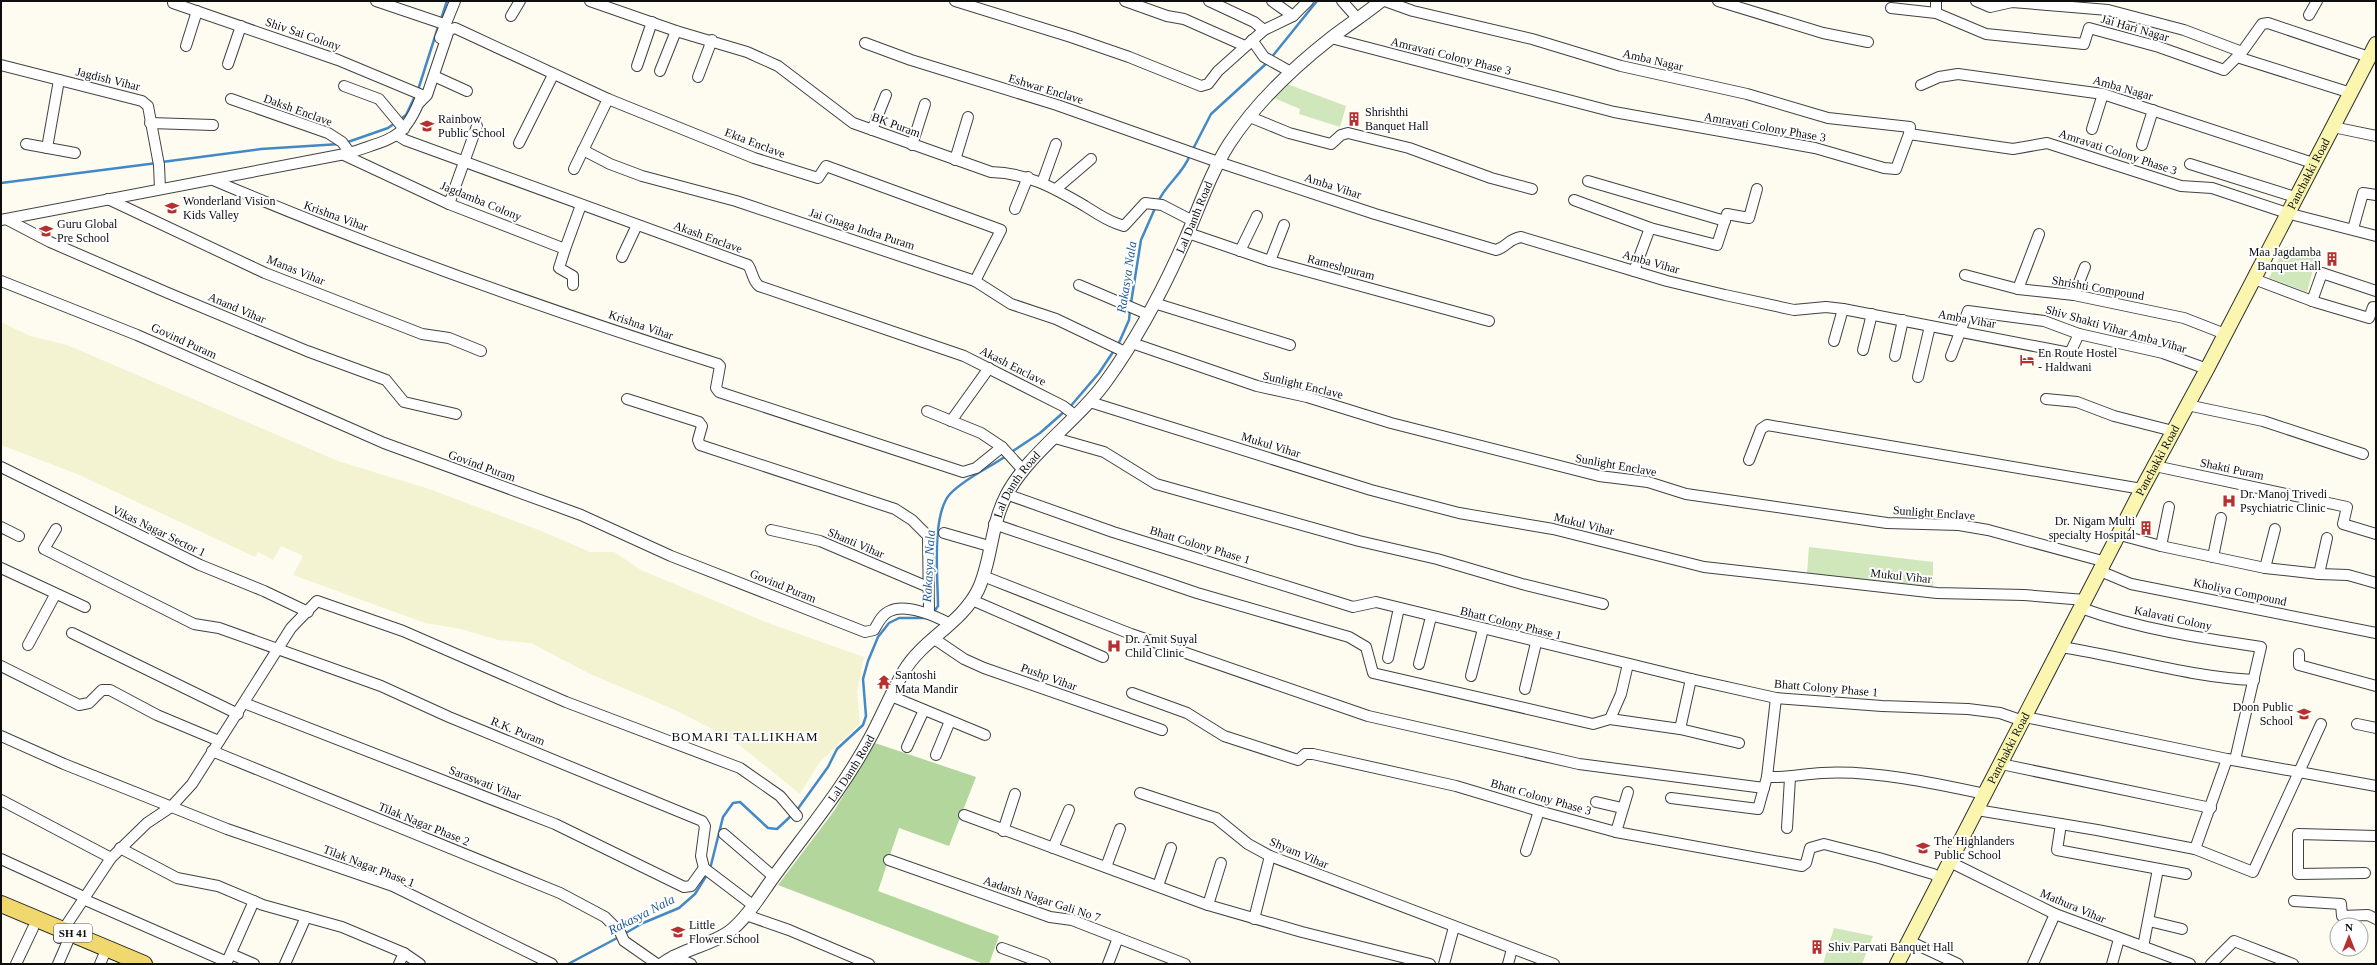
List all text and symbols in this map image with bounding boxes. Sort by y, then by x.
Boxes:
street label: Jai Hari Nagar [2099,12,2171,44]
street label: Shiv Sai Colony [264,15,342,53]
street label: Amravati Colony Phase 3 [1389,34,1513,78]
street label: Amba Nagar [1621,46,1685,74]
street label: Jagdish Vihar [75,64,141,94]
street label: Eshwar Enclave [1007,71,1085,107]
street label: Amba Nagar [2091,73,2155,103]
street label: Daksh Enclave [262,91,334,129]
place label: Shrishthi Banquet Hall [1365,105,1429,133]
street label: Amravati Colony Phase 3 [1703,109,1827,145]
street label: BK Puram [870,110,923,141]
building icon: Shrishthi Banquet Hall [1346,111,1362,127]
place label: Rainbow Public School [438,112,506,140]
school or university icon: Rainbow Public School [419,118,435,134]
street label: Ekta Enclave [723,125,787,161]
street label: Amravati Colony Phase 3 [2057,126,2179,178]
street label: Panchakki Road [2284,136,2333,212]
street label: Amba Vihar [1303,170,1363,202]
street label: Jagdamba Colony [438,178,524,224]
street label: Lal Danth Road [1173,179,1216,255]
place label: Wonderland Vision Kids Valley [183,194,275,222]
street label: Krishna Vihar [302,198,370,234]
school or university icon: Wonderland Vision Kids Valley [164,200,180,216]
street label: Jai Gnaga Indra Puram [807,205,917,253]
place label: Guru Global Pre School [57,217,118,245]
street label: Akash Enclave [672,218,744,256]
school or university icon: Guru Global Pre School [38,223,54,239]
water label: Rakasya Nala [1113,240,1140,315]
place label: Maa Jagdamba Banquet Hall [2249,245,2322,273]
street label: Amba Vihar [1621,247,1681,277]
street label: Rameshpuram [1306,251,1377,283]
building icon: Maa Jagdamba Banquet Hall [2324,251,2340,267]
street label: Manas Vihar [265,252,327,288]
street label: Shrishti Compound [2051,273,2145,303]
street label: Anand Vihar [206,290,268,326]
street label: Shiv Shakti Vihar Amba Vihar [2044,302,2188,356]
street label: Krishna Vihar [607,307,675,343]
street label: Amba Vihar [1937,307,1997,331]
street label: Govind Puram [149,320,220,362]
street label: Akash Enclave [978,343,1048,389]
place label: En Route Hostel - Haldwani [2038,346,2118,374]
hotel icon: En Route Hostel - Haldwani [2019,352,2035,368]
street label: Sunlight Enclave [1261,368,1345,402]
street label: Panchakki Road [2133,423,2182,498]
street label: Mukul Vihar [1240,429,1302,461]
street label: Govind Puram [447,447,518,485]
street label: Lal Danth Road [991,448,1043,520]
street label: Sunlight Enclave [1574,451,1658,479]
street label: Shakti Puram [2199,455,2266,483]
place label: Dr. Manoj Trivedi Psychiatric Clinic [2240,487,2328,515]
hospital icon: Dr. Manoj Trivedi Psychiatric Clinic [2221,493,2237,509]
street label: Vikas Nagar Sector 1 [110,502,208,560]
street label: Sunlight Enclave [1892,503,1976,523]
street label: Mukul Vihar [1553,510,1615,538]
place label: Dr. Nigam Multi specialty Hospital [2049,514,2136,542]
building icon: Dr. Nigam Multi specialty Hospital [2138,520,2154,536]
street label: Bhatt Colony Phase 1 [1148,523,1252,567]
street label: Shanti Vihar [826,525,886,561]
water label: Rakasya Nala [919,529,938,604]
street label: Govind Puram [748,566,819,606]
street label: Mukul Vihar [1870,566,1932,586]
street label: Kholiya Compound [2192,575,2288,609]
street label: Kalavati Colony [2133,603,2213,633]
street label: Bhatt Colony Phase 1 [1459,604,1563,642]
place label: Dr. Amit Suyal Child Clinic [1125,632,1198,660]
hospital icon: Dr. Amit Suyal Child Clinic [1106,638,1122,654]
street label: Pushp Vihar [1019,660,1079,694]
place label: Santoshi Mata Mandir [895,668,958,696]
temple icon: Santoshi Mata Mandir [876,674,892,690]
street label: Bhatt Colony Phase 1 [1773,676,1879,700]
place label: Doon Public School [2233,700,2294,728]
school or university icon: Doon Public School [2296,706,2312,722]
street label: Panchakki Road [1984,710,2033,786]
street label: R.K. Puram [489,714,548,748]
district label: BOMARI TALLIKHAM [671,729,819,744]
street label: Lal Danth Road [825,732,877,805]
street label: Saraswati Vihar [447,763,523,803]
street label: Bhatt Colony Phase 3 [1489,776,1593,818]
street label: Tilak Nagar Phase 2 [376,799,472,849]
street label: Shyam Vihar [1267,834,1331,872]
place label: The Highlanders Public School [1934,834,2015,862]
school or university icon: The Highlanders Public School [1915,840,1931,856]
street label: Tilak Nagar Phase 1 [321,842,417,890]
street label: Aadarsh Nagar Gali No 7 [982,873,1102,925]
street label: Mathura Vihar [2038,886,2108,926]
water label: Rakasya Nala [605,891,677,938]
north arrow [2329,917,2369,957]
place label: Little Flower School [689,918,760,946]
text: N [2345,921,2353,933]
road number: SH 41 [54,924,92,942]
school or university icon: Little Flower School [670,924,686,940]
building icon: Shiv Parvati Banquet Hall [1809,939,1825,955]
place label: Shiv Parvati Banquet Hall [1828,940,1954,954]

